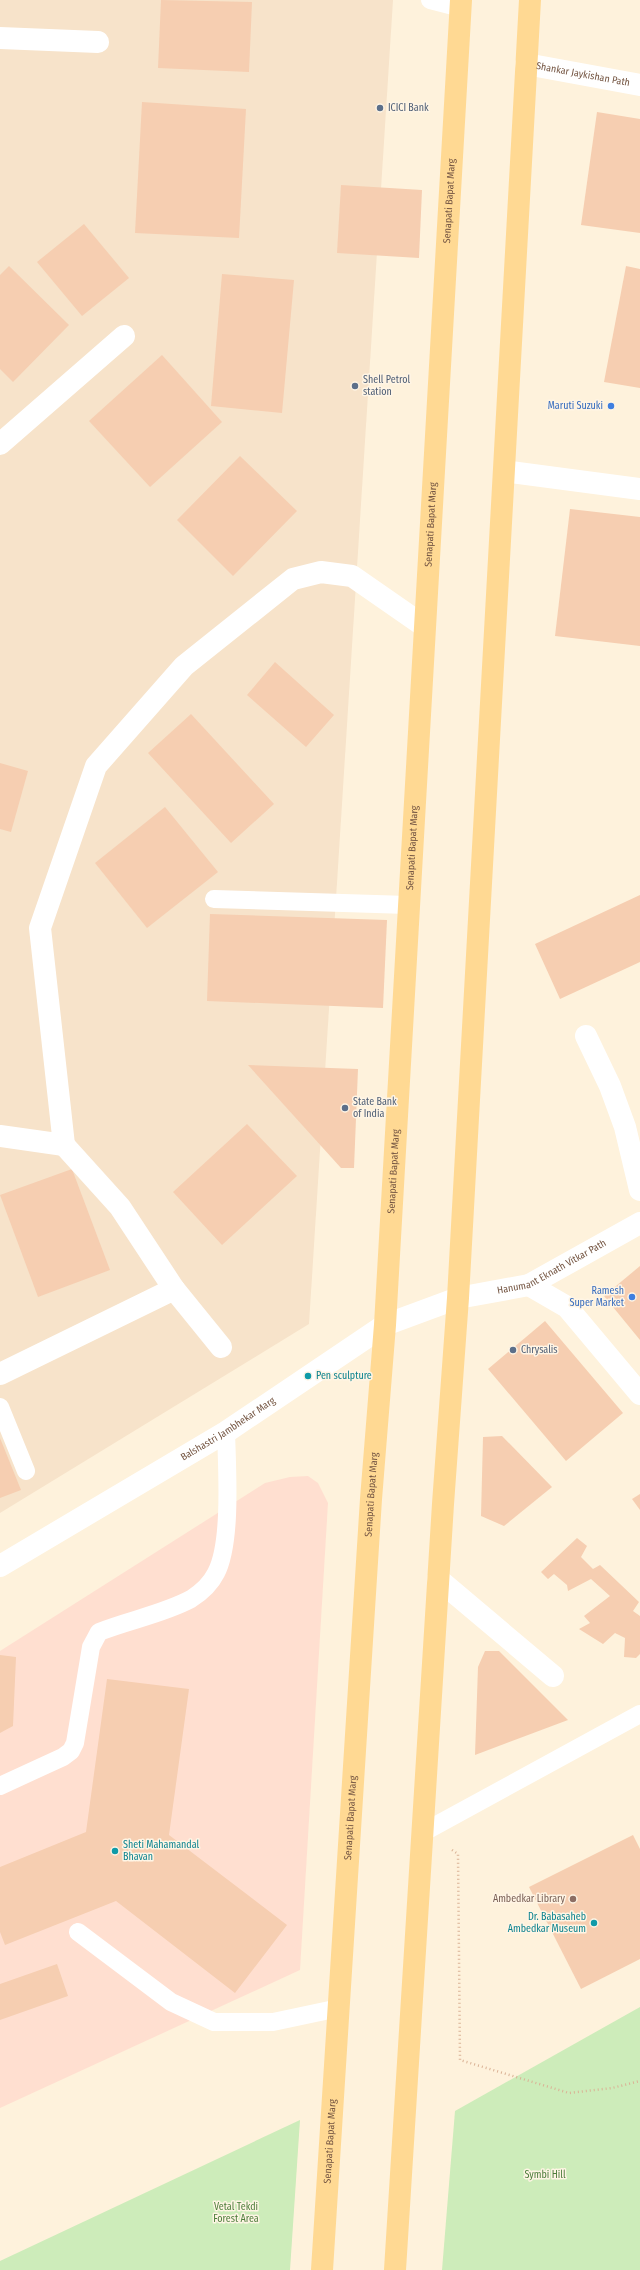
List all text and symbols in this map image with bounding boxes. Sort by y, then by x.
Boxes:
street label: Shankar Jaykishan Path [535,60,631,89]
place label: ICICI Bank [388,102,429,114]
marker: ICICI Bank [375,103,385,113]
street label: Senapati Bapat Marg [441,158,458,244]
place label: Shell Petrol station [363,374,410,398]
marker: Shell Petrol station [350,381,360,391]
place label: Maruti Suzuki [548,400,603,412]
marker: Maruti Suzuki [606,401,616,411]
street label: Senapati Bapat Marg [423,482,439,567]
street label: Senapati Bapat Marg [404,805,421,891]
place label: State Bank of India [353,1096,397,1120]
marker: State Bank of India [340,1103,350,1113]
street label: Senapati Bapat Marg [385,1128,402,1214]
street label: Hanumant Eknath Vitkar Path [496,1237,608,1297]
place label: Ramesh Super Market [569,1285,625,1309]
marker: Ramesh Super Market [627,1292,637,1302]
place label: Chrysalis [521,1344,558,1356]
marker: Chrysalis [508,1345,518,1355]
place label: Pen sculpture [316,1370,372,1382]
marker: Pen sculpture [303,1371,313,1381]
street label: Balshastri Jambhekar Marg [179,1394,278,1463]
street label: Senapati Bapat Marg [363,1452,381,1537]
street label: Senapati Bapat Marg [342,1775,359,1861]
place label: Sheti Mahamandal Bhavan [123,1839,200,1863]
marker: Sheti Mahamandal Bhavan [110,1846,120,1856]
place label: Ambedkar Library [493,1893,566,1905]
marker: Ambedkar Library [568,1894,578,1904]
place label: Dr. Babasaheb Ambedkar Museum [508,1911,586,1935]
marker: Dr. Babasaheb Ambedkar Museum [589,1918,599,1928]
street label: Senapati Bapat Marg [322,2098,339,2184]
park label: Symbi Hill [524,2169,566,2181]
park label: Vetal Tekdi Forest Area [213,2201,259,2225]

